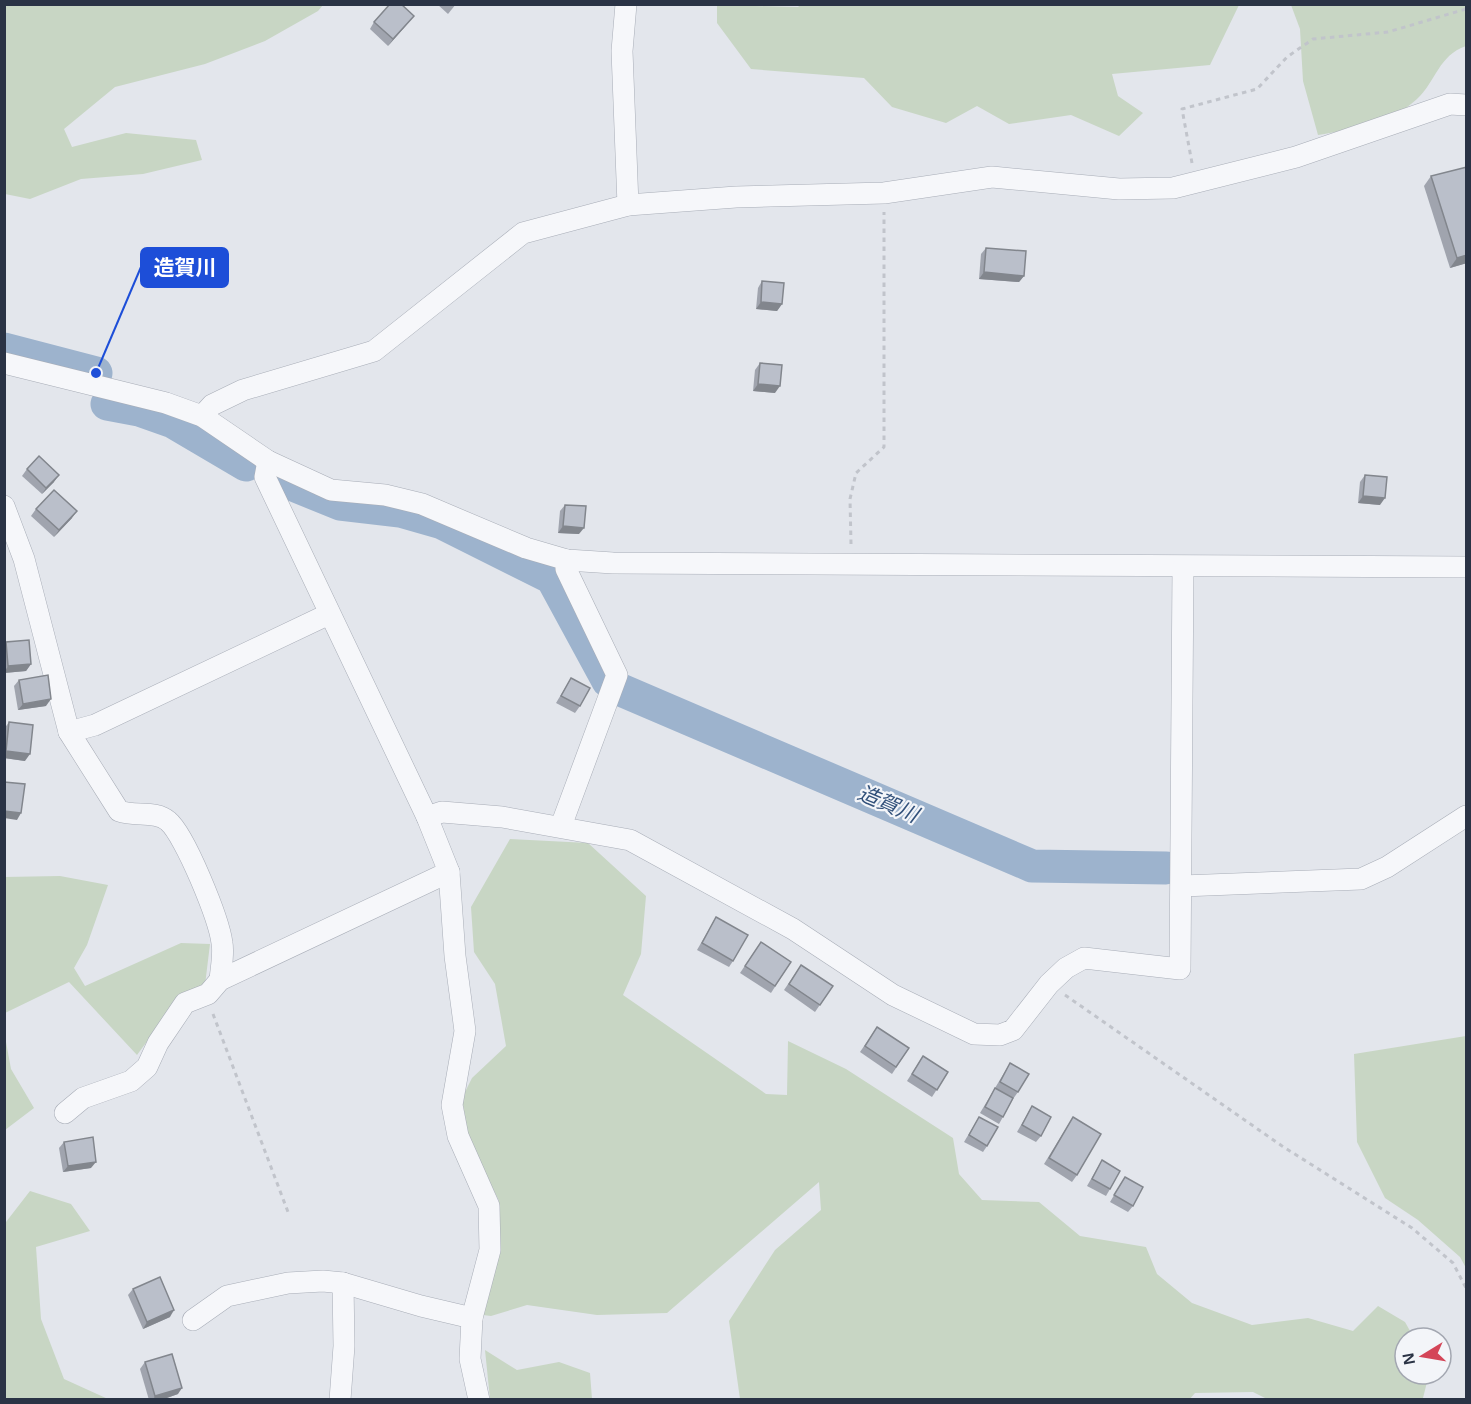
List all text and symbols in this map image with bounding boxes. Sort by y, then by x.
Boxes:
callout: 造賀川 [141,248,228,287]
text: 造賀川 [154,256,217,279]
water label: 造賀川 [855,781,924,827]
north arrow [1393,1326,1453,1386]
text: N [1399,1351,1418,1366]

